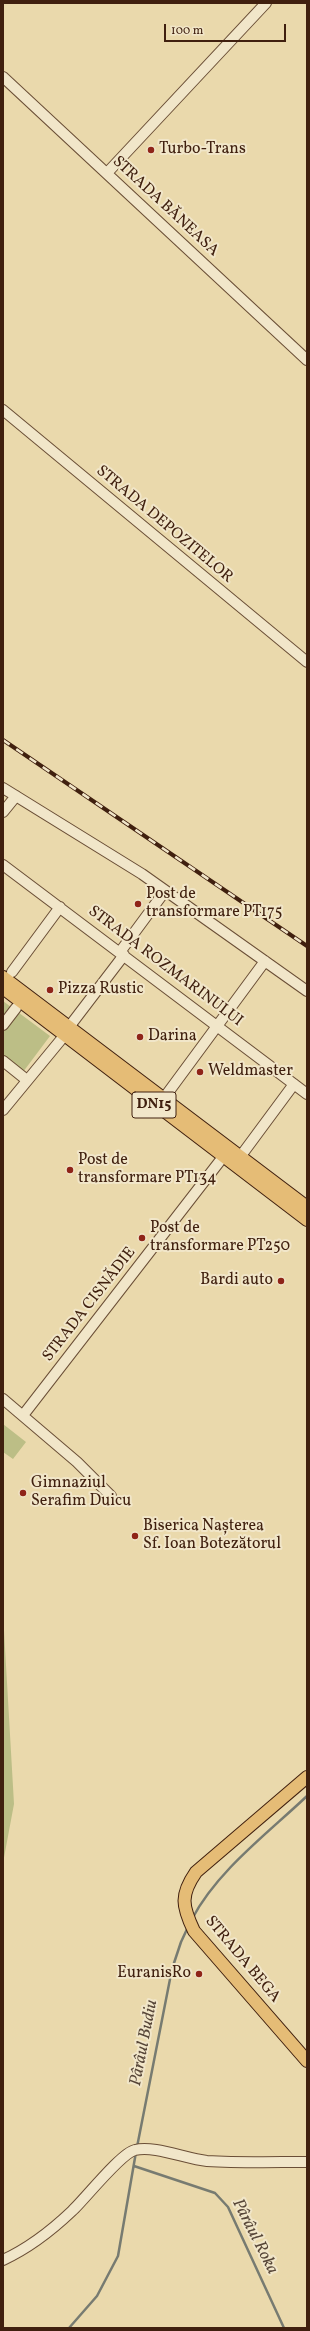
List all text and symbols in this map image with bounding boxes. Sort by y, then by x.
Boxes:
scale bar [166,16,288,42]
text: 100 m [171,23,203,39]
place label: Turbo-Trans [159,140,246,160]
marker: Turbo-Trans [146,145,156,155]
street label: STRADA BĂNEASA [108,153,222,261]
street label: STRADA DEPOZITELOR [92,462,236,588]
place label: Post de transformare PT175 [146,885,282,923]
marker: Post de transformare PT175 [133,899,143,909]
street label: STRADA ROZMARINULUI [84,903,246,1031]
place label: Pizza Rustic [58,980,144,1000]
marker: Pizza Rustic [45,985,55,995]
place label: Darina [148,1027,197,1047]
marker: Darina [135,1032,145,1042]
place label: Weldmaster [208,1062,293,1082]
marker: Weldmaster [195,1067,205,1077]
road number: DN15 [132,1092,176,1118]
place label: Post de transformare PT134 [78,1151,217,1189]
marker: Post de transformare PT134 [65,1165,75,1175]
place label: Post de transformare PT250 [150,1219,290,1257]
marker: Post de transformare PT250 [137,1233,147,1243]
street label: STRADA CISNĂDIE [39,1244,141,1366]
place label: Bardi auto [200,1271,273,1291]
marker: Bardi auto [276,1276,286,1286]
place label: Gimnaziul Serafim Duicu [31,1474,131,1512]
marker: Gimnaziul Serafim Duicu [18,1488,28,1498]
place label: Biserica Nașterea Sf. Ioan Botezătorul [143,1517,281,1555]
marker: Biserica Nașterea Sf. Ioan Botezătorul [130,1531,140,1541]
street label: STRADA BEGA [200,1913,284,2007]
place label: EuranisRo [117,1964,191,1984]
marker: EuranisRo [194,1969,204,1979]
water label: Pârâul Budiu [127,1998,163,2088]
water label: Pârâul Roka [226,2196,282,2278]

